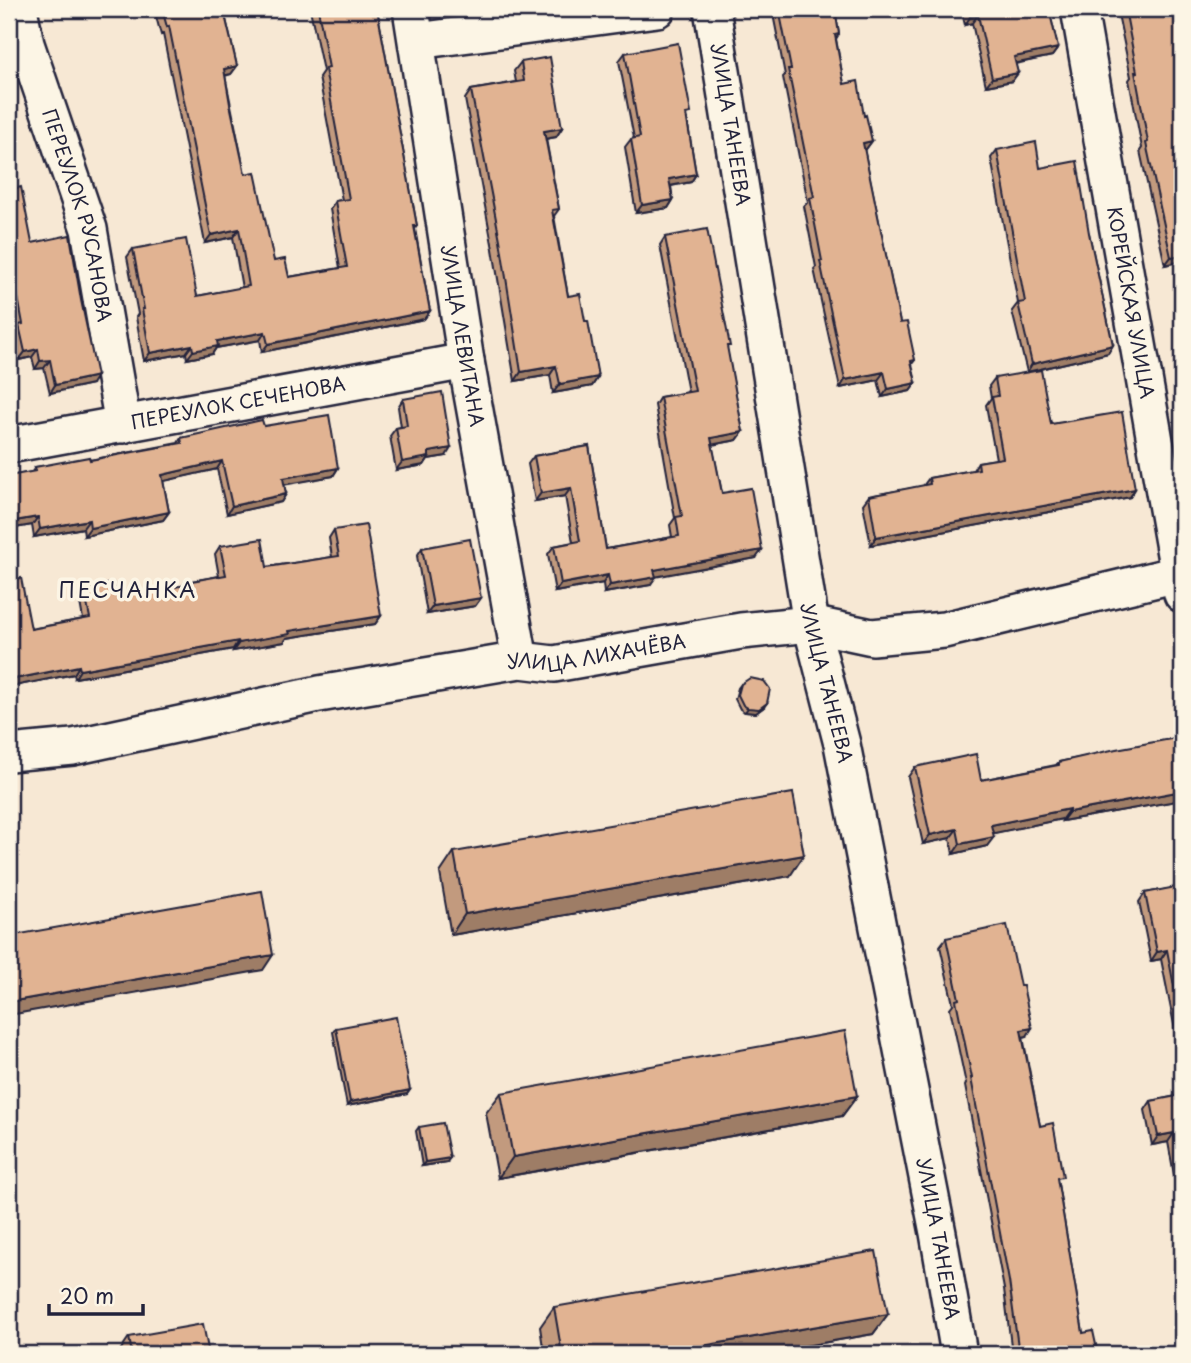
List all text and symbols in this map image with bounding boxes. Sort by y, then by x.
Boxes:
street label: УЛИЦА ТАНЕЕВА [705,41,758,208]
street label: ПЕРЕУЛОК РУСАНОВА [36,105,120,324]
street label: КОРЕЙСКАЯ УЛИЦА [1101,204,1162,401]
street label: УЛИЦА ЛЕВИТАНА [435,243,493,429]
street label: ПЕРЕУЛОК СЕЧЕНОВА [129,368,348,435]
district label: ПЕСЧАНКА [59,573,197,605]
street label: УЛИЦА ТАНЕЕВА [795,601,860,765]
street label: УЛИЦА ЛИХАЧЁВА [505,626,688,678]
street label: УЛИЦА ТАНЕЕВА [911,1155,968,1322]
scale bar [49,1272,144,1316]
text: 20 m [60,1279,114,1311]

